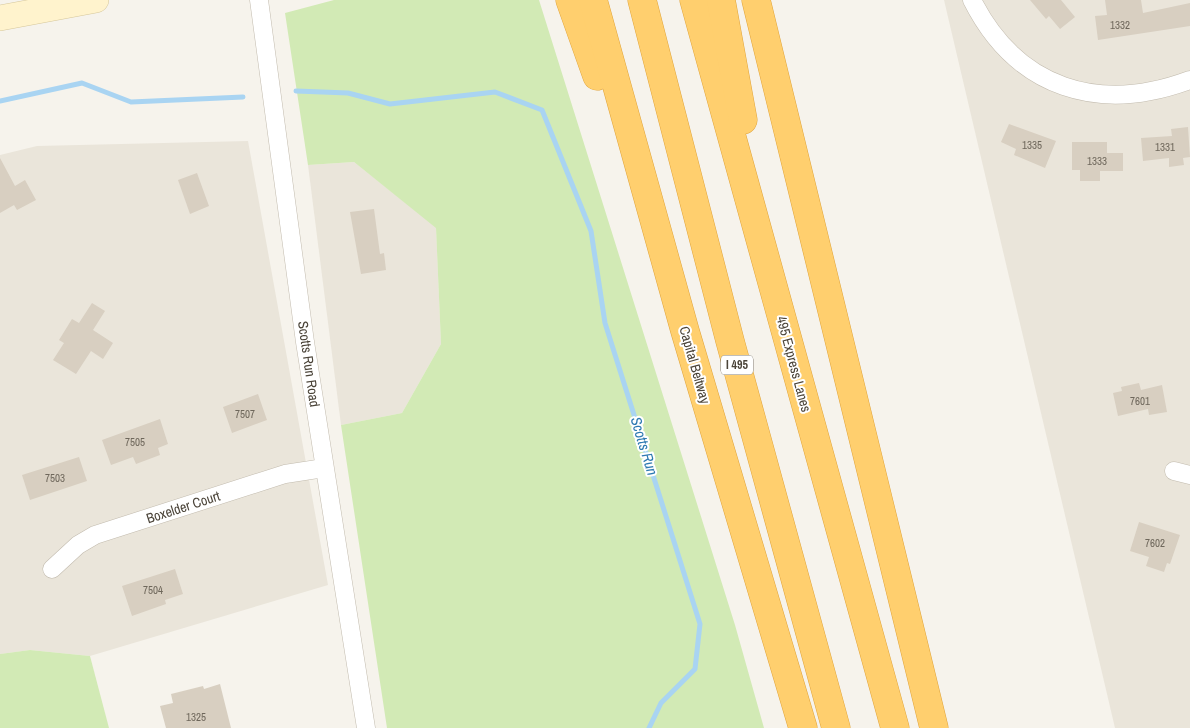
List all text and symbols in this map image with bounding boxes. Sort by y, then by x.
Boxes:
house number: 1332 [1110,18,1130,32]
house number: 1335 [1022,138,1042,152]
house number: 1331 [1155,140,1175,154]
house number: 1333 [1087,154,1107,168]
street label: 495 Express Lanes [773,314,815,414]
street label: Scotts Run Road [294,320,324,408]
street label: Capital Beltway [675,324,715,406]
road number: I 495 [721,356,753,374]
house number: 7601 [1130,394,1150,408]
house number: 7507 [235,407,255,421]
water label: Scotts Run [626,414,663,478]
house number: 7505 [125,435,145,449]
house number: 7503 [45,471,65,485]
street label: Boxelder Court [144,487,222,527]
house number: 7602 [1145,536,1165,550]
house number: 7504 [143,583,163,597]
house number: 1325 [186,710,206,724]

